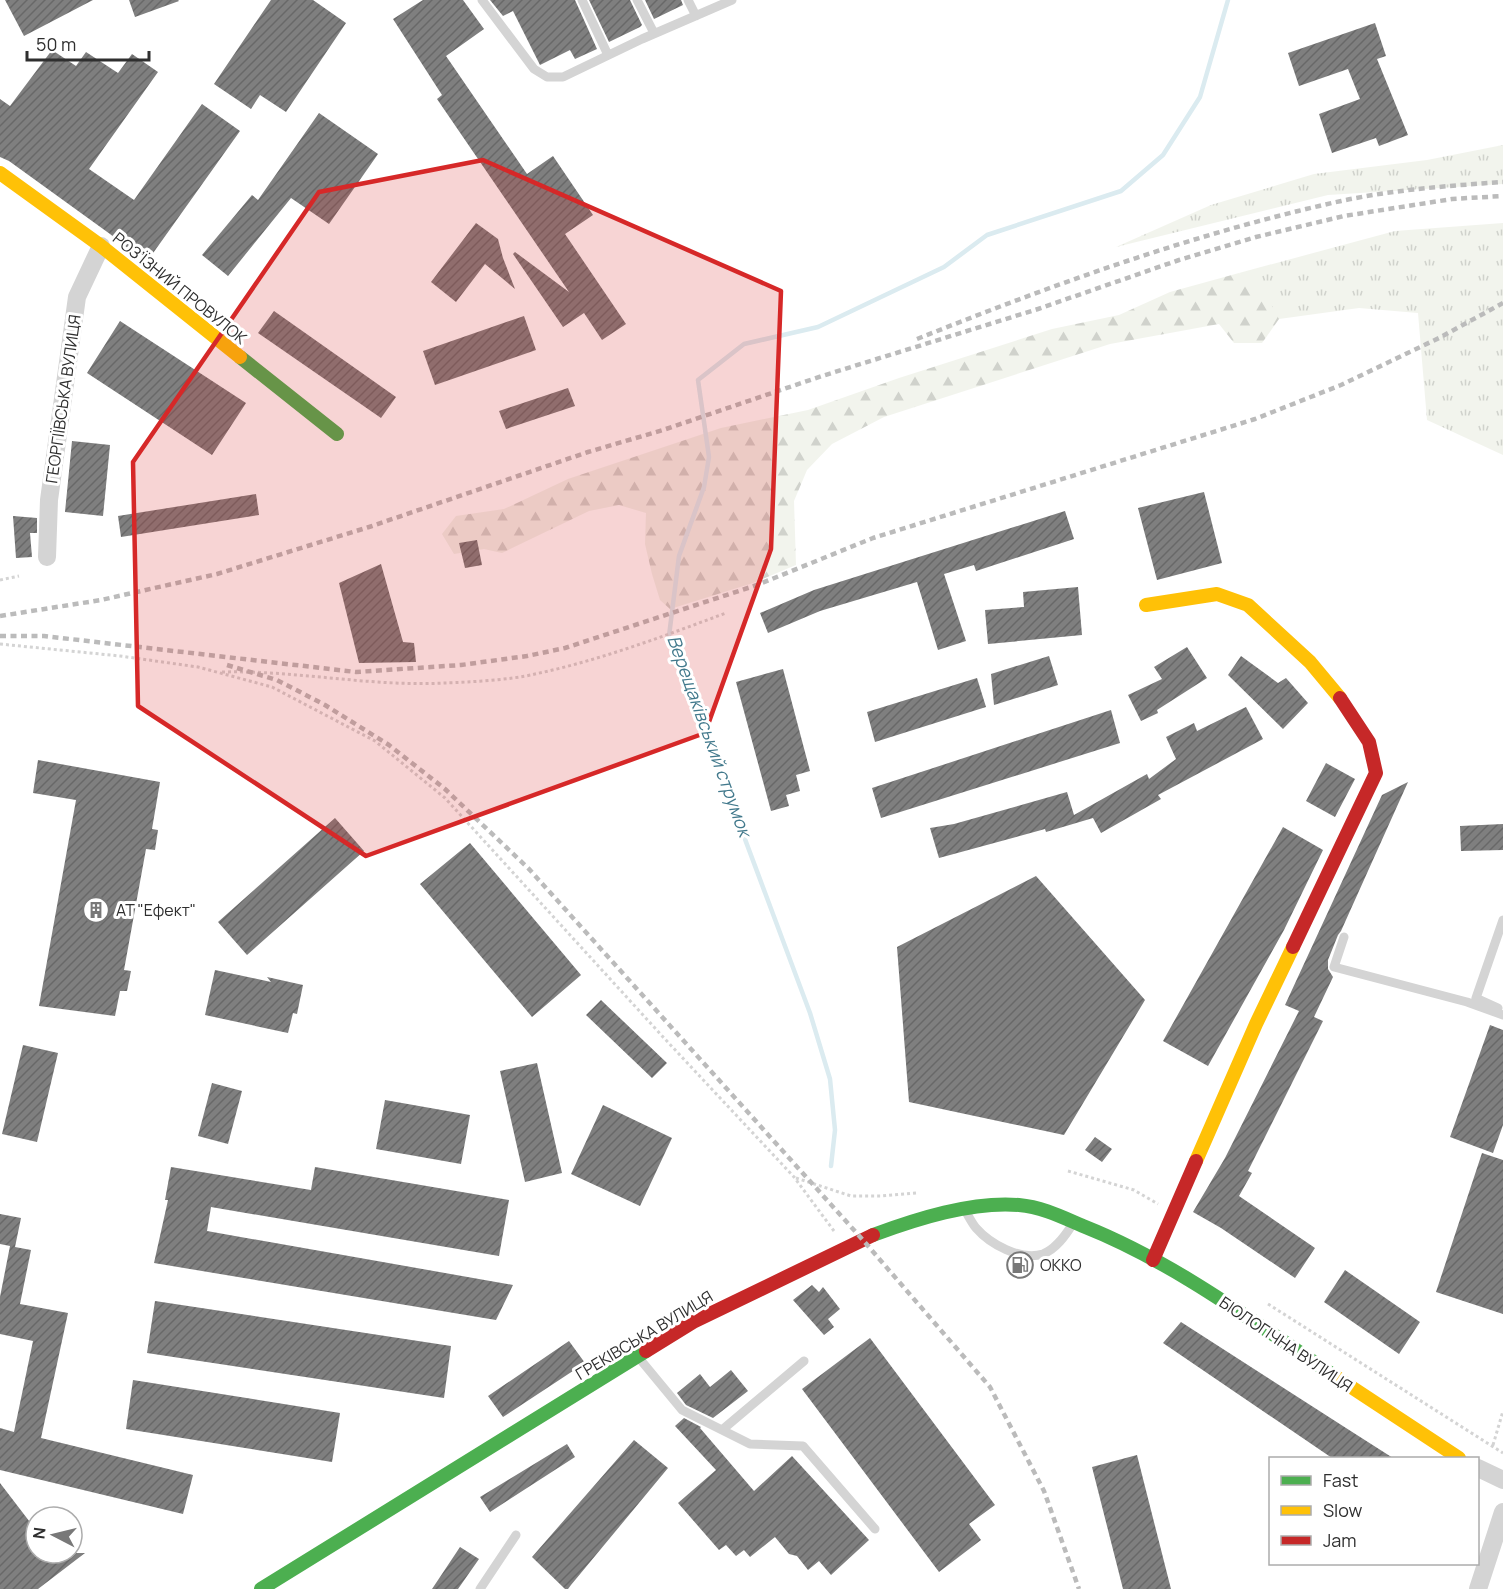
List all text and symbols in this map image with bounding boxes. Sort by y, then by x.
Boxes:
scale bar [27,24,148,62]
text: 50 m [36,32,76,56]
street label: РОЗ’ЇЗНИЙ ПРОВУЛОК [108,227,252,349]
street label: ГЕОРГІЇВСЬКА ВУЛИЦЯ [40,313,86,485]
water label: Верещаківський струмок [662,632,759,843]
building icon: АТ "Ефект" [81,895,111,925]
place label: АТ "Ефект" [116,899,196,921]
fuel station icon: ОККО [1005,1250,1035,1280]
place label: ОККО [1040,1254,1082,1276]
street label: ГРЕКІВСЬКА ВУЛИЦЯ [571,1285,717,1385]
street label: БІОЛОГІЧНА ВУЛИЦЯ [1215,1291,1357,1397]
legend [1269,1457,1479,1565]
text: Fast [1323,1468,1358,1492]
text: Slow [1323,1498,1363,1522]
north arrow [24,1505,84,1565]
text: N [27,1526,51,1540]
text: Jam [1323,1528,1357,1552]

